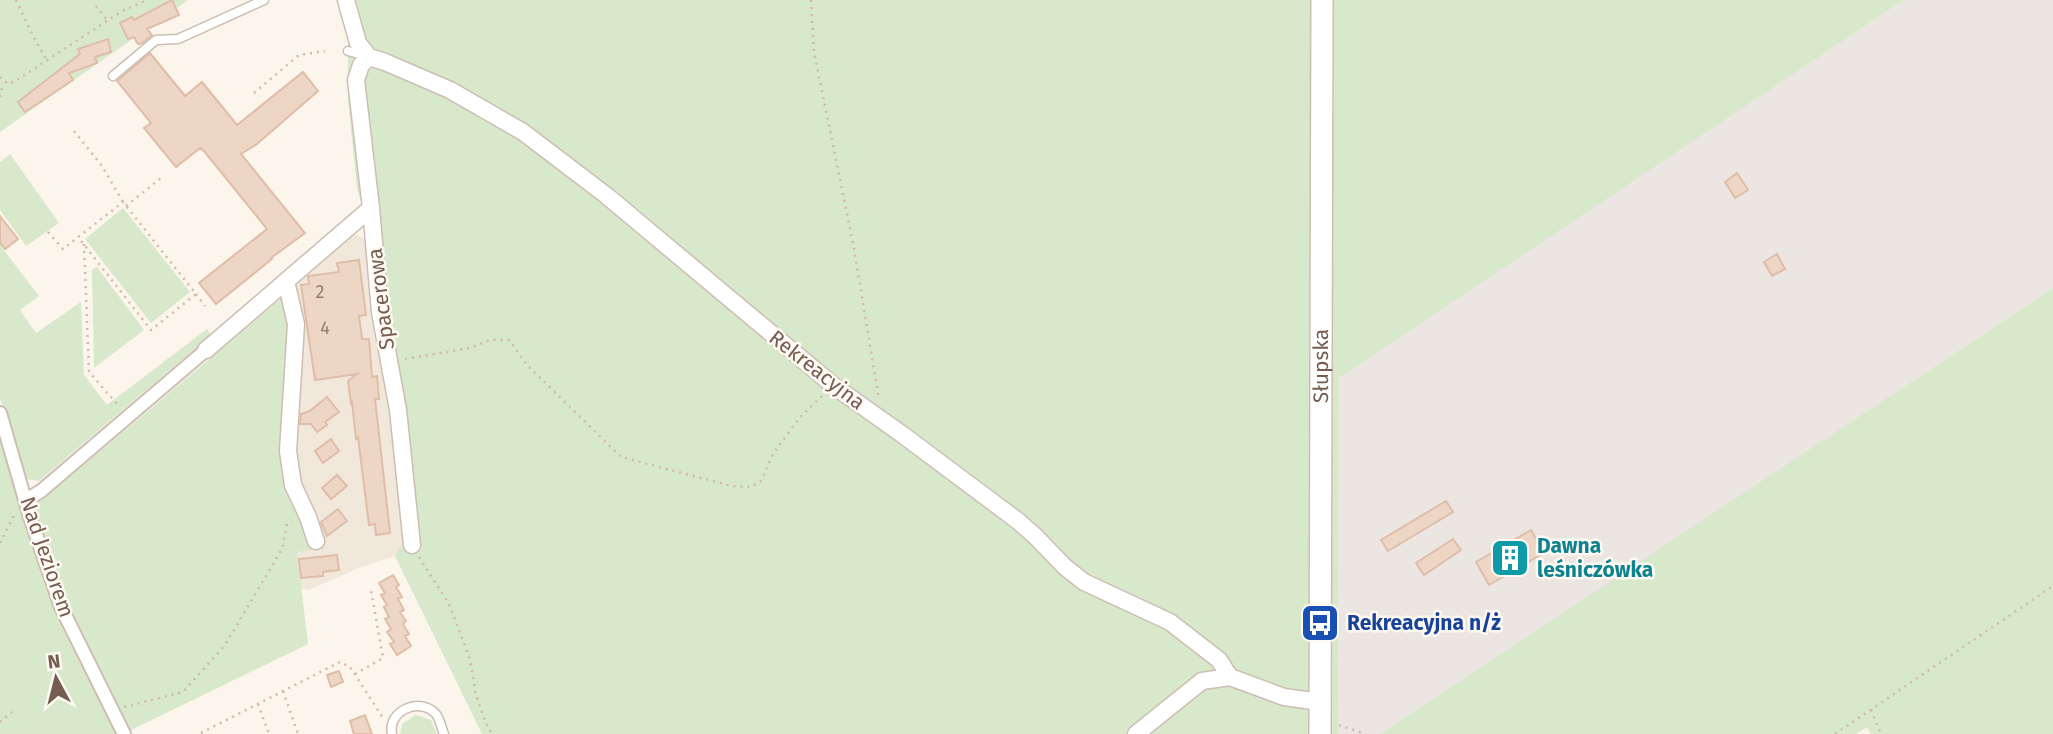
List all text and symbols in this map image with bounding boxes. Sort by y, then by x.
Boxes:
street label: Spacerowa [362,247,400,351]
house number: 2 [316,281,325,303]
house number: 4 [320,317,330,339]
street label: Rekreacyjna [764,324,870,416]
street label: Słupska [1308,329,1334,403]
street label: Nad Jeziorem [14,493,80,621]
place label: Dawna leśniczówka [1537,533,1653,583]
building icon: Dawna leśniczówka [1489,537,1531,579]
bus stop icon: Rekreacyjna n/ż [1299,602,1341,644]
place label: Rekreacyjna n/ż [1347,610,1501,636]
north arrow [21,643,91,713]
text: N [46,649,62,674]

